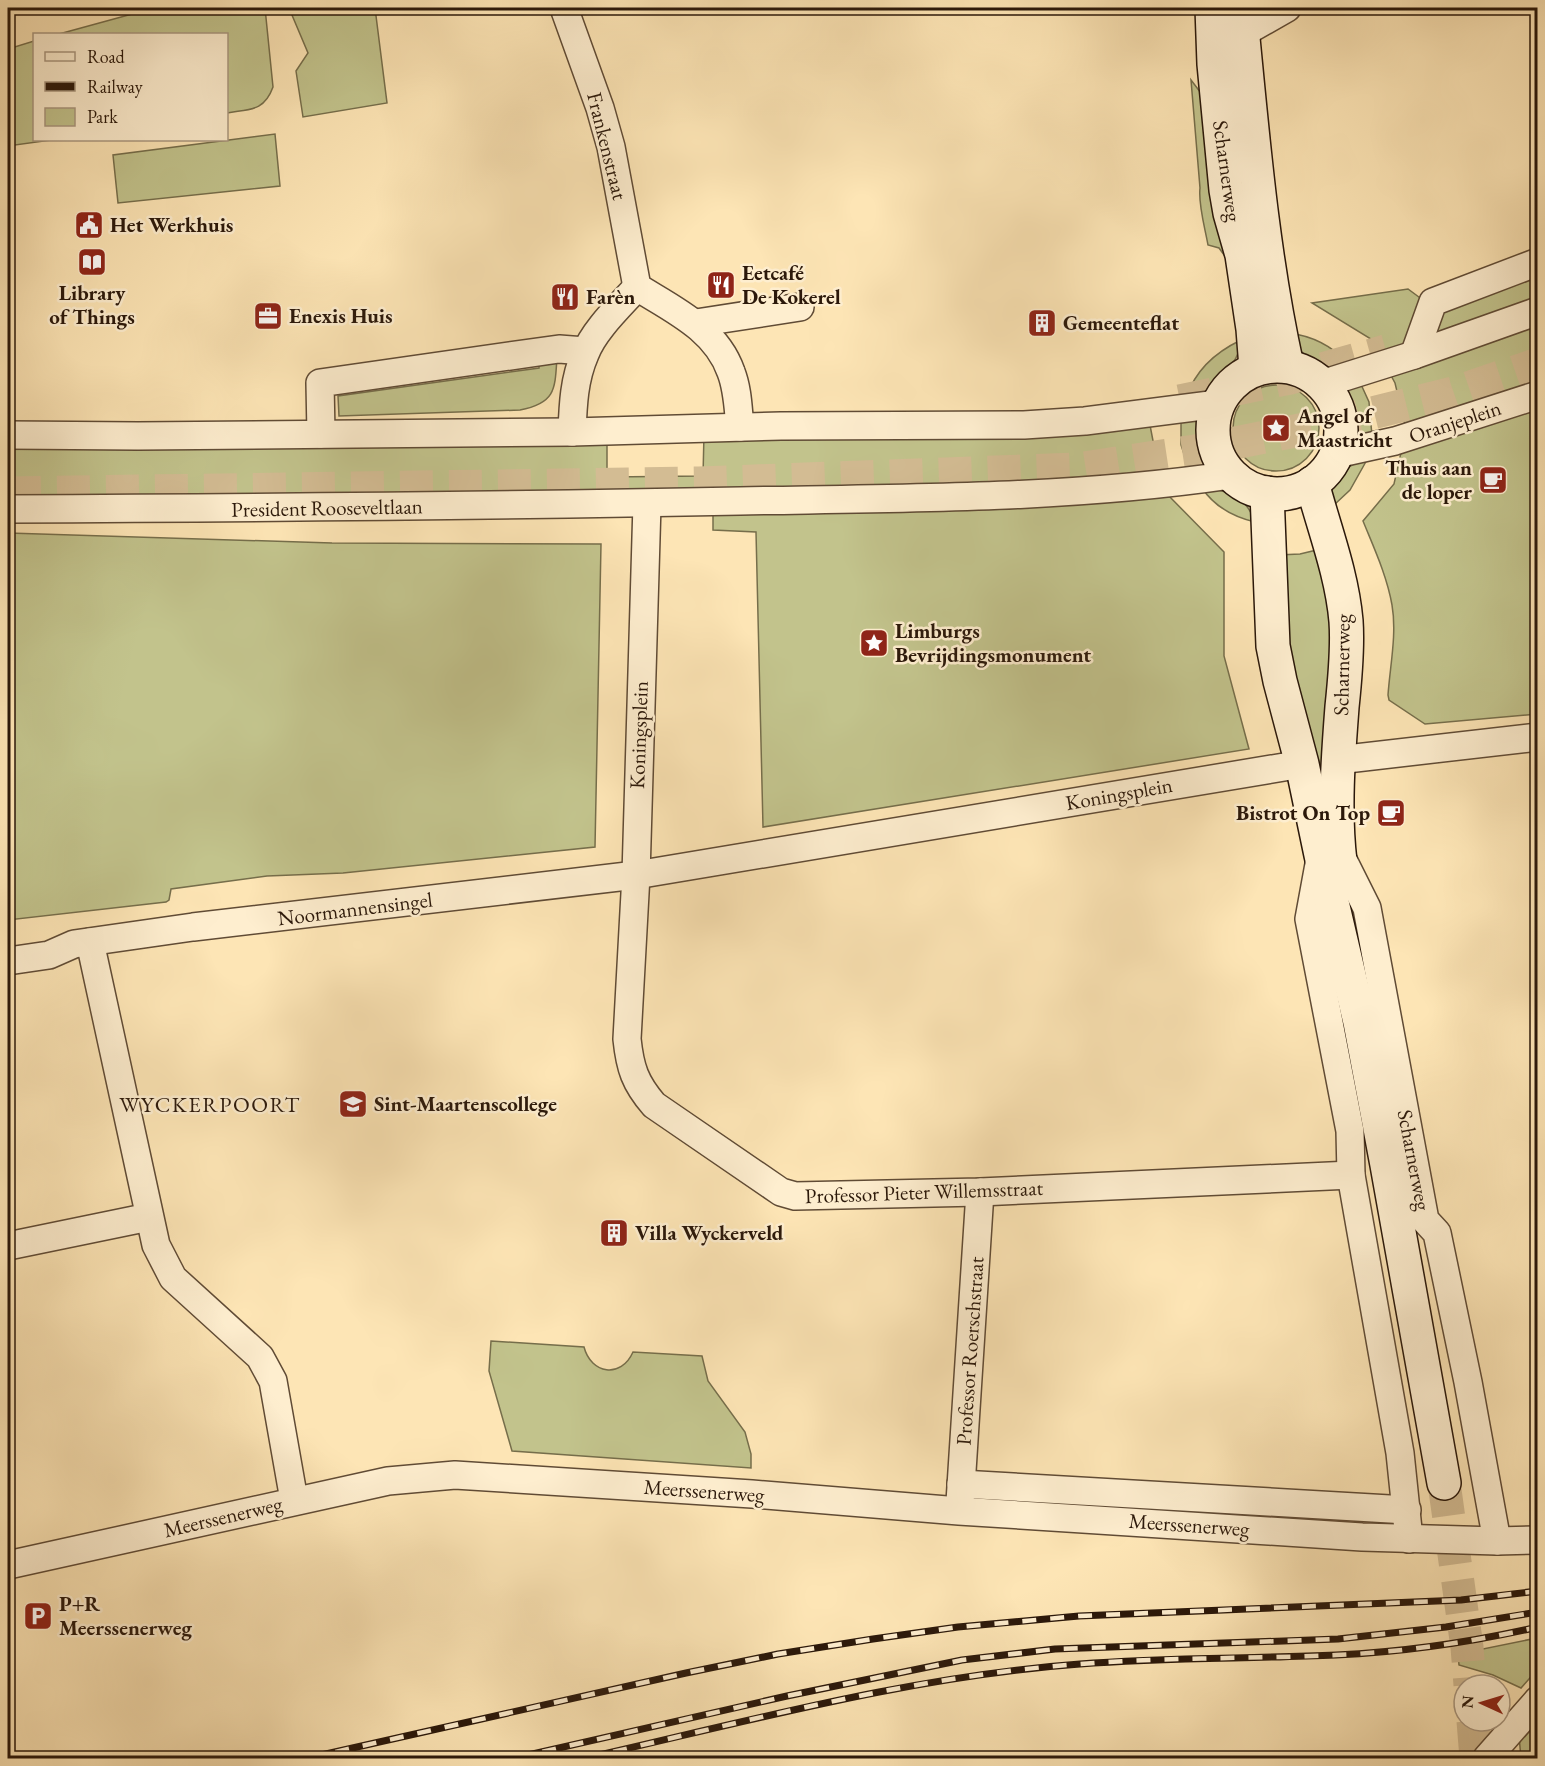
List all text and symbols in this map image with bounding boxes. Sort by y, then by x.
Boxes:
legend [33,33,228,141]
text: Road [87,45,126,68]
text: Railway [87,75,143,98]
street label: Frankenstraat [581,89,634,203]
text: Park [87,105,118,128]
street label: Scharnerweg [1207,119,1248,224]
public building icon: Het Werkhuis [73,209,105,241]
place label: Het Werkhuis [110,211,233,238]
library icon: Library of Things [76,246,108,278]
place label: Eetcafé De Kokerel [742,259,841,310]
restaurant icon: Eetcafé De Kokerel [705,269,737,301]
place label: Library of Things [49,279,135,330]
restaurant icon: Farèn [549,281,581,313]
place label: Farèn [586,283,635,310]
office icon: Enexis Huis [252,300,284,332]
place label: Enexis Huis [289,302,393,329]
building icon: Gemeenteflat [1026,307,1058,339]
place label: Gemeenteflat [1063,309,1179,336]
street label: Oranjeplein [1405,394,1504,449]
place label: Angel of Maastricht [1296,402,1392,453]
place icon: Angel of Maastricht [1260,412,1292,444]
place label: Thuis aan de loper [1385,454,1472,505]
cafe icon: Thuis aan de loper [1477,464,1509,496]
street label: President Rooseveltlaan [231,492,423,523]
street label: Scharnerweg [1327,613,1356,716]
place label: Limburgs Bevrijdingsmonument [895,617,1091,668]
place icon: Limburgs Bevrijdingsmonument [858,627,890,659]
street label: Koningsplein [623,681,654,789]
street label: Koningsplein [1063,771,1174,816]
cafe icon: Bistrot On Top [1375,797,1407,829]
place label: Bistrot On Top [1236,799,1370,826]
street label: Noormannensingel [276,886,434,931]
school or university icon: Sint-Maartenscollege [337,1088,369,1120]
district label: WYCKERPOORT [119,1090,301,1119]
place label: Sint-Maartenscollege [374,1090,557,1117]
street label: Scharnerweg [1392,1107,1438,1213]
street label: Professor Pieter Willemsstraat [804,1174,1044,1209]
building icon: Villa Wyckerveld [598,1217,630,1249]
place label: Villa Wyckerveld [635,1219,784,1246]
street label: Professor Roerschstraat [949,1255,990,1446]
street label: Meerssenerweg [643,1473,766,1508]
street label: Meerssenerweg [161,1490,286,1543]
street label: Meerssenerweg [1128,1507,1251,1542]
place label: P+R Meerssenerweg [59,1590,192,1641]
parking icon: P+R Meerssenerweg [22,1600,54,1632]
north arrow [1452,1673,1512,1733]
text: N [1457,1695,1478,1709]

